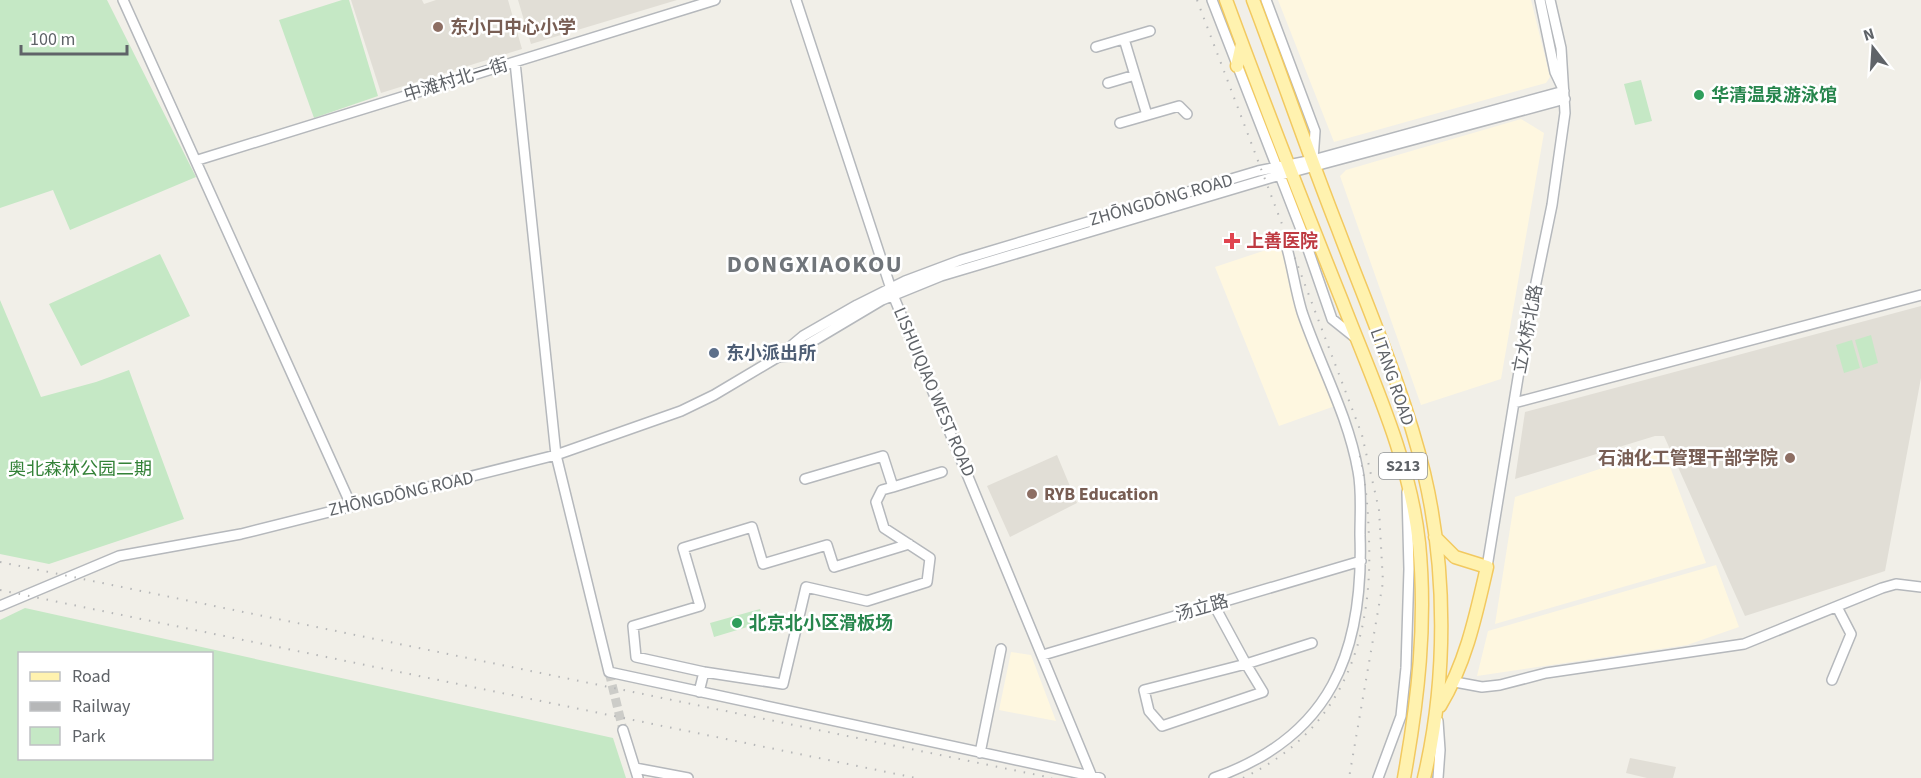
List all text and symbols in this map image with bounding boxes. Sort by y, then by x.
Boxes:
place label: 东小口中心小学 [450,15,576,40]
scale bar [21,18,128,56]
north arrow [1843,18,1903,78]
marker: 东小口中心小学 [431,20,445,34]
text: N [1861,23,1877,47]
text: 100 m [30,27,75,52]
street label: 中滩村北一街 [401,52,511,108]
place label: 华清温泉游泳馆 [1711,83,1837,108]
marker: 华清温泉游泳馆 [1692,88,1706,102]
street label: ZHŌNGDŌNG ROAD [1086,168,1236,232]
place label: 上善医院 [1246,229,1318,254]
marker: 上善医院 [1223,232,1241,250]
district label: DONGXIAOKOU [727,247,903,282]
street label: 立水桥北路 [1507,282,1549,376]
street label: LISHUIQIAO WEST ROAD [887,303,981,481]
street label: LITANG ROAD [1364,325,1420,429]
place label: 东小派出所 [726,341,816,366]
marker: 东小派出所 [707,346,721,360]
place label: 石油化工管理干部学院 [1598,446,1778,471]
marker: 石油化工管理干部学院 [1783,451,1797,465]
road number: S213 [1379,453,1427,479]
park label: 奥北森林公园二期 [8,457,152,482]
street label: ZHŌNGDŌNG ROAD [326,465,476,523]
place label: RYB Education [1044,482,1158,507]
marker: RYB Education [1025,487,1039,501]
street label: 汤立路 [1173,589,1231,627]
place label: 北京北小区滑板场 [749,611,893,636]
marker: 北京北小区滑板场 [730,616,744,630]
legend [18,652,213,760]
text: Road [72,664,111,689]
text: Railway [72,694,131,719]
text: Park [72,724,106,749]

